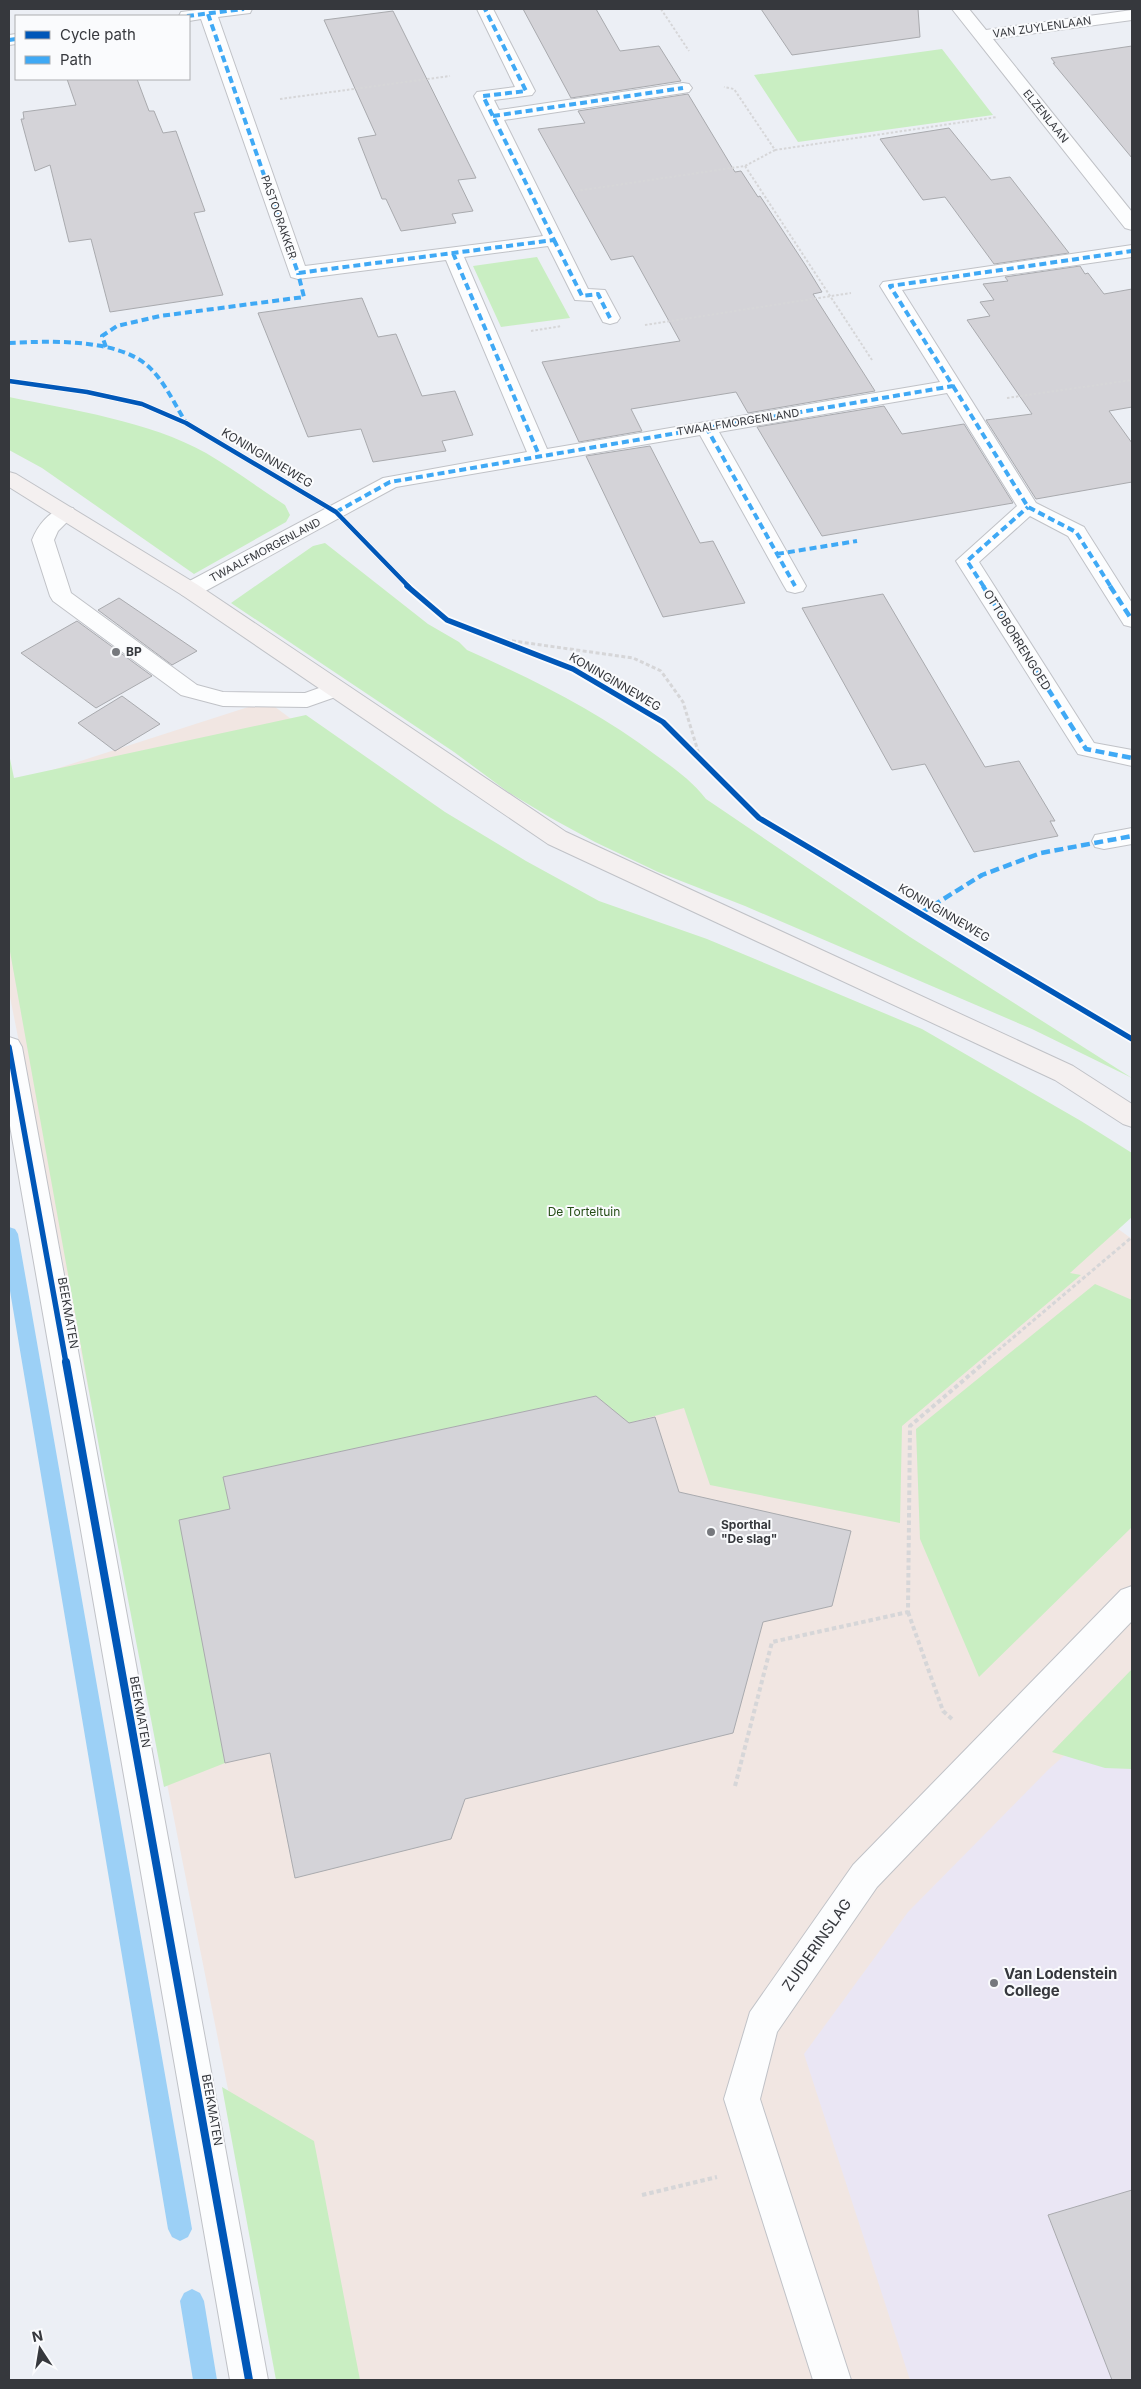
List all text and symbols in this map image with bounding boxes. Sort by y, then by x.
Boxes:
street label: VAN ZUYLENLAAN [992,13,1092,41]
legend [15,15,190,80]
text: Cycle path [60,25,136,44]
text: Path [60,50,92,69]
street label: ELZENLAAN [1020,87,1072,145]
street label: PASTOORAKKER [258,173,300,261]
street label: TWAALFMORGENLAND [676,405,800,439]
street label: KONINGINNEWEG [219,424,316,491]
street label: TWAALFMORGENLAND [207,515,323,585]
street label: OTTOBORRENGOED [980,587,1054,693]
place label: BP [126,644,142,659]
marker: BP [110,646,122,658]
street label: KONINGINNEWEG [567,649,664,714]
street label: KONINGINNEWEG [896,880,993,945]
park label: De Torteltuin [548,1204,620,1219]
street label: BEEKMATEN [55,1276,82,1350]
place label: Sporthal "De slag" [721,1517,777,1546]
marker: Sporthal "De slag" [705,1526,717,1538]
street label: BEEKMATEN [127,1675,154,1749]
street label: ZUIDERINSLAG [778,1895,856,1995]
place label: Van Lodenstein College [1004,1964,1117,2000]
marker: Van Lodenstein College [988,1977,1000,1989]
street label: BEEKMATEN [199,2073,226,2147]
north arrow [15,2324,65,2374]
text: N [30,2326,44,2345]

